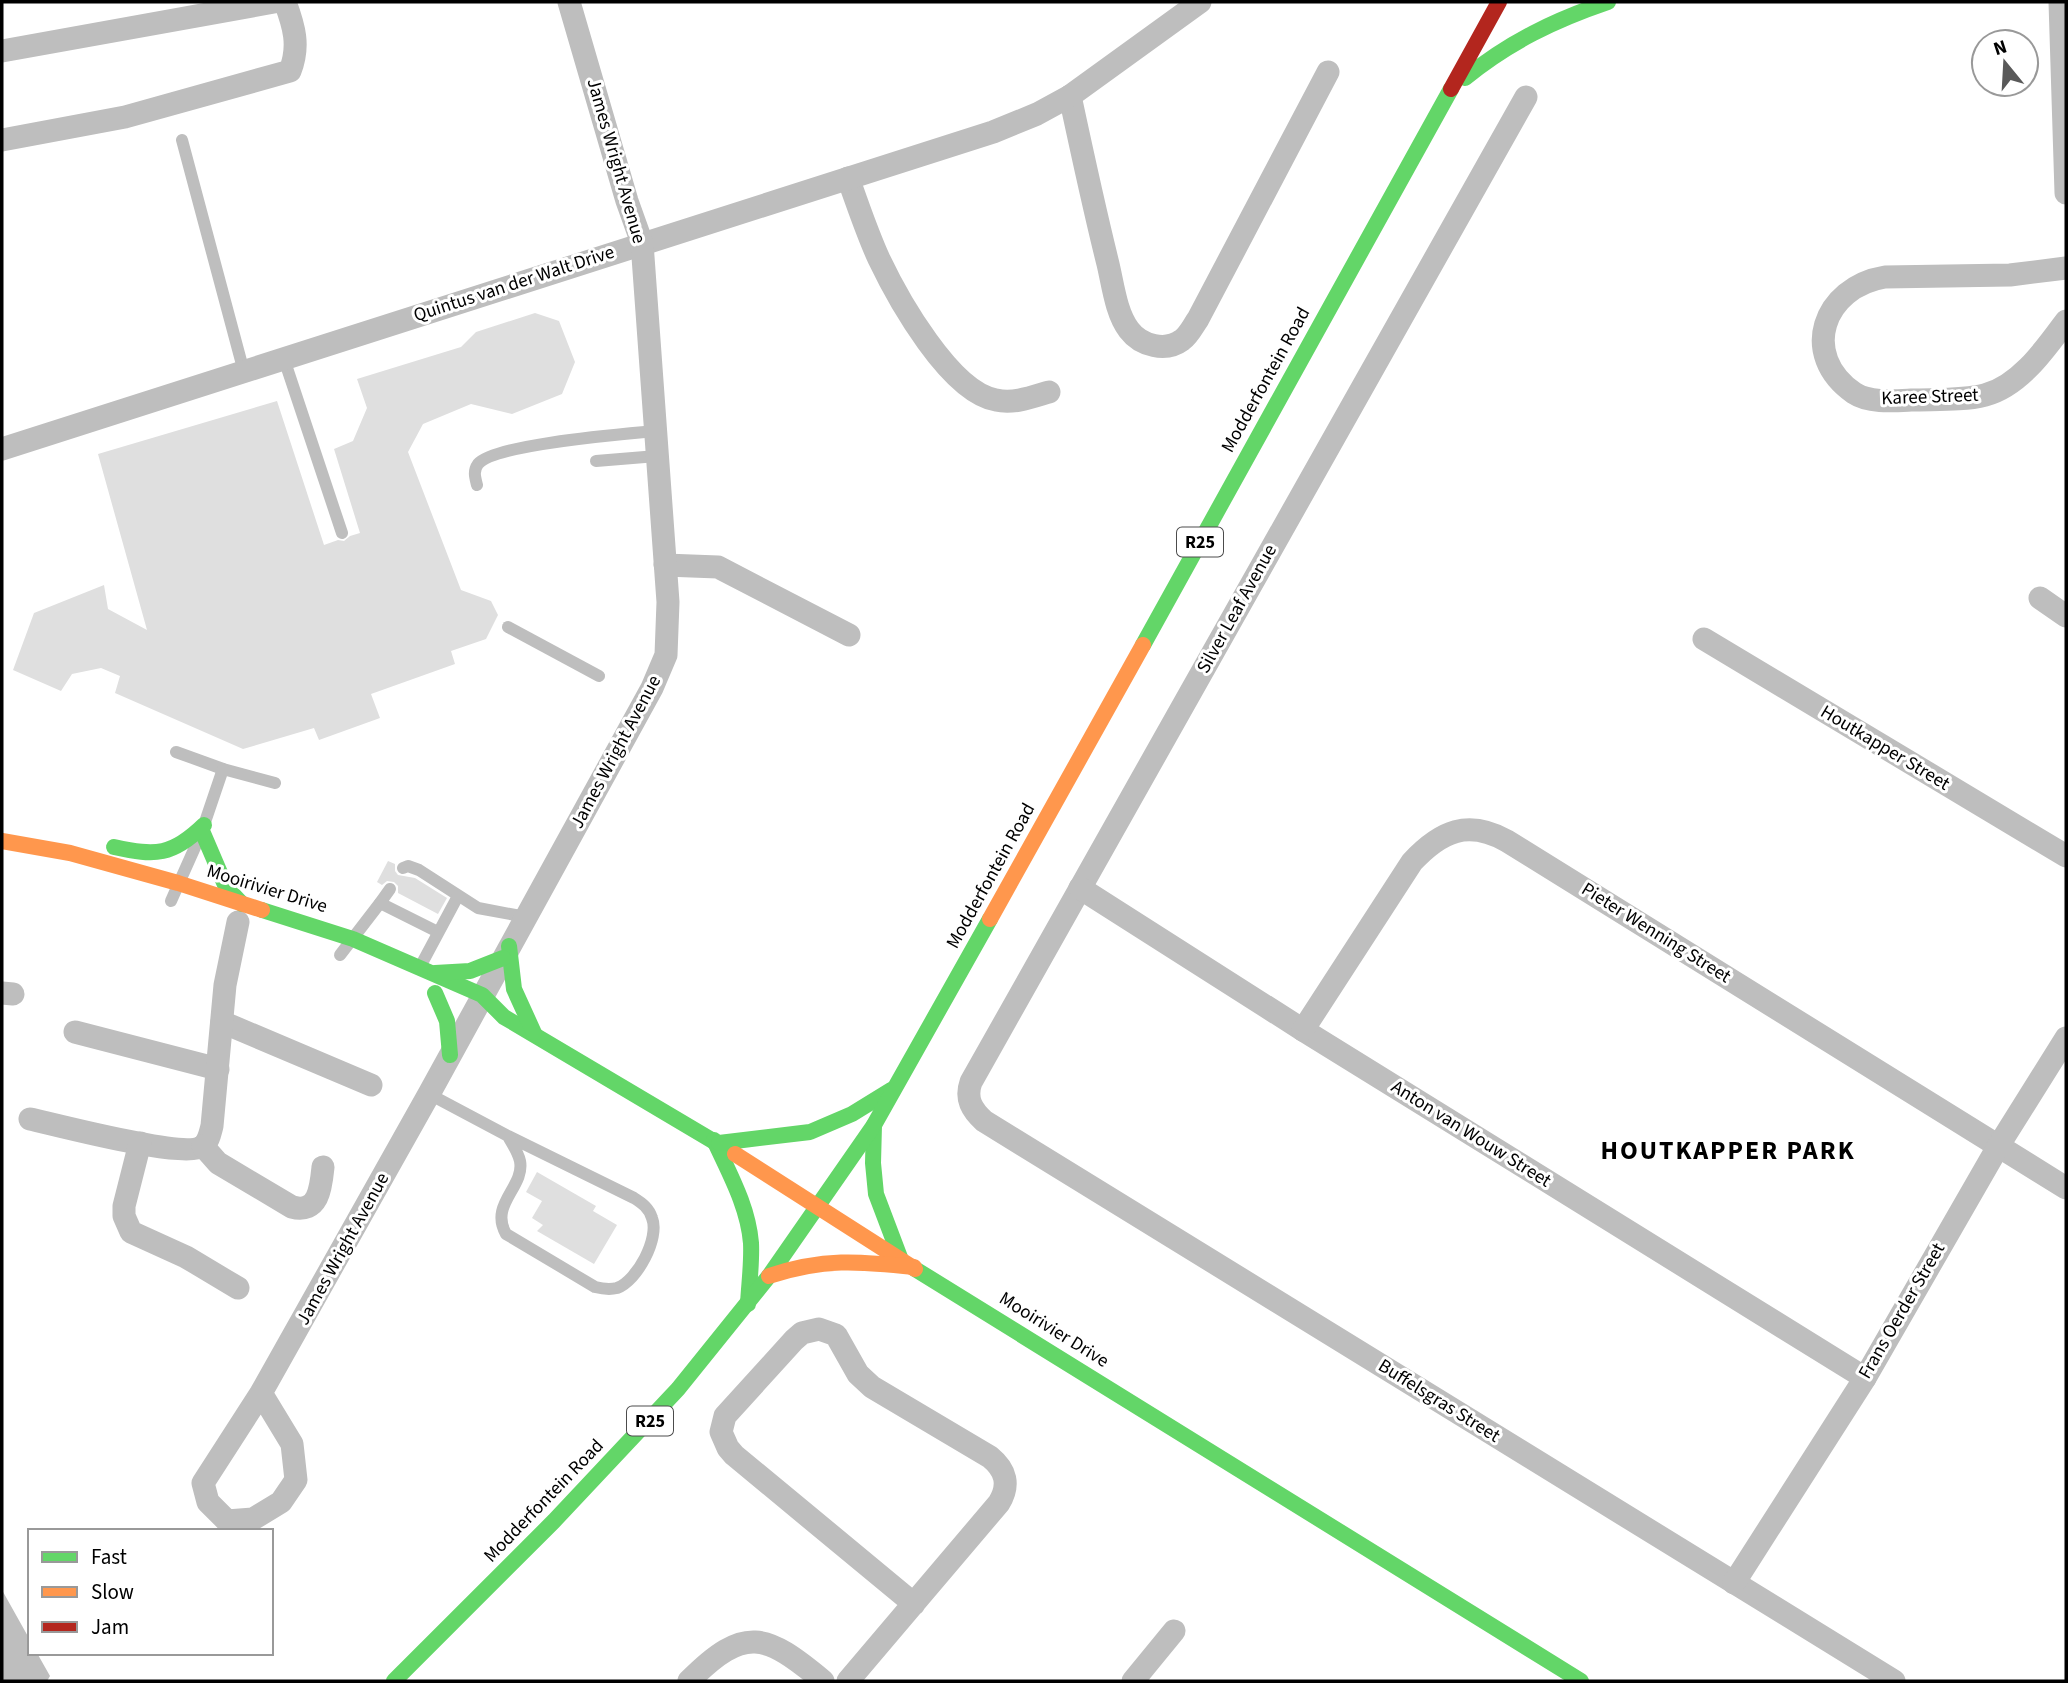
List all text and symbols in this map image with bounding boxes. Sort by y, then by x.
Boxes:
north arrow [1970,28,2040,98]
text: N [1990,33,2010,63]
street label: James Wright Avenue [580,75,652,247]
street label: Quintus van der Walt Drive [410,239,618,329]
street label: Modderfontein Road [1215,302,1317,458]
street label: Karee Street [1881,382,1980,412]
road number: R25 [1177,528,1223,556]
street label: Silver Leaf Avenue [1190,540,1284,678]
street label: James Wright Avenue [564,670,668,834]
street label: Houtkapper Street [1815,699,1955,798]
street label: Modderfontein Road [940,798,1042,954]
street label: Mooirivier Drive [203,858,331,920]
street label: Pieter Wenning Street [1576,876,1736,990]
street label: Anton van Wouw Street [1386,1074,1557,1195]
district label: HOUTKAPPER PARK [1600,1132,1856,1169]
street label: James Wright Avenue [290,1168,396,1330]
street label: Frans Oerder Street [1852,1237,1952,1384]
street label: Mooirivier Drive [994,1285,1114,1375]
street label: Buffelsgras Street [1373,1353,1506,1450]
road number: R25 [627,1406,673,1436]
street label: Modderfontein Road [478,1433,610,1569]
legend [28,1529,273,1655]
text: Fast [91,1542,127,1572]
text: Slow [91,1577,134,1607]
text: Jam [91,1612,129,1642]

